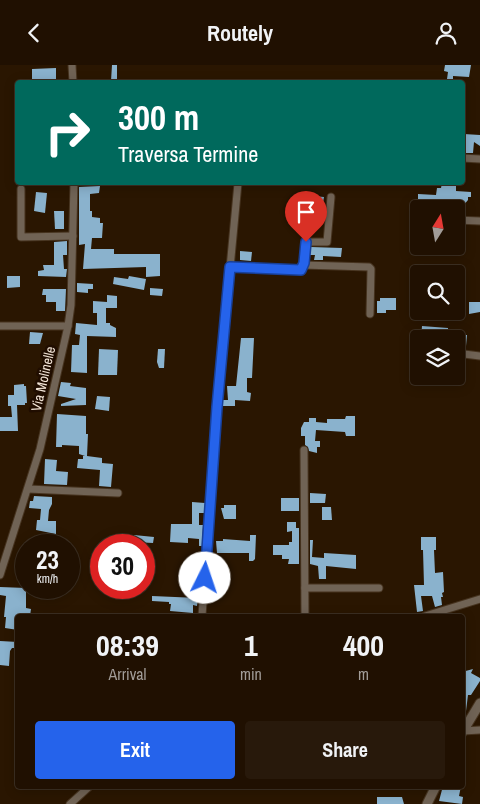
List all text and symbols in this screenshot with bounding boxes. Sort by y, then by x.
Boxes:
text: Routely [207,18,273,48]
icon: back [20,19,48,47]
icon: person [432,19,460,47]
text: 300 m [118,94,199,141]
icon: right [35,100,100,165]
text: Traversa Termine [118,139,258,169]
pin [285,191,327,242]
icon: arrive [292,198,320,226]
north arrow [410,200,465,255]
map controls [410,200,465,385]
button: search [410,265,465,320]
button: layers [410,330,465,385]
street label: Via Molinelle [27,345,59,413]
speed limit sign: 30 [90,534,155,599]
text: 23 [36,543,59,577]
position arrow [178,551,230,603]
text: km/h [37,571,58,587]
text: 08:39 [96,625,159,665]
text: 1 [244,625,258,665]
text: 400 [343,625,384,665]
text: Arrival [109,663,146,685]
text: min [240,663,262,685]
text: m [358,663,369,685]
button: Exit [35,721,235,779]
button: Share [245,721,445,779]

